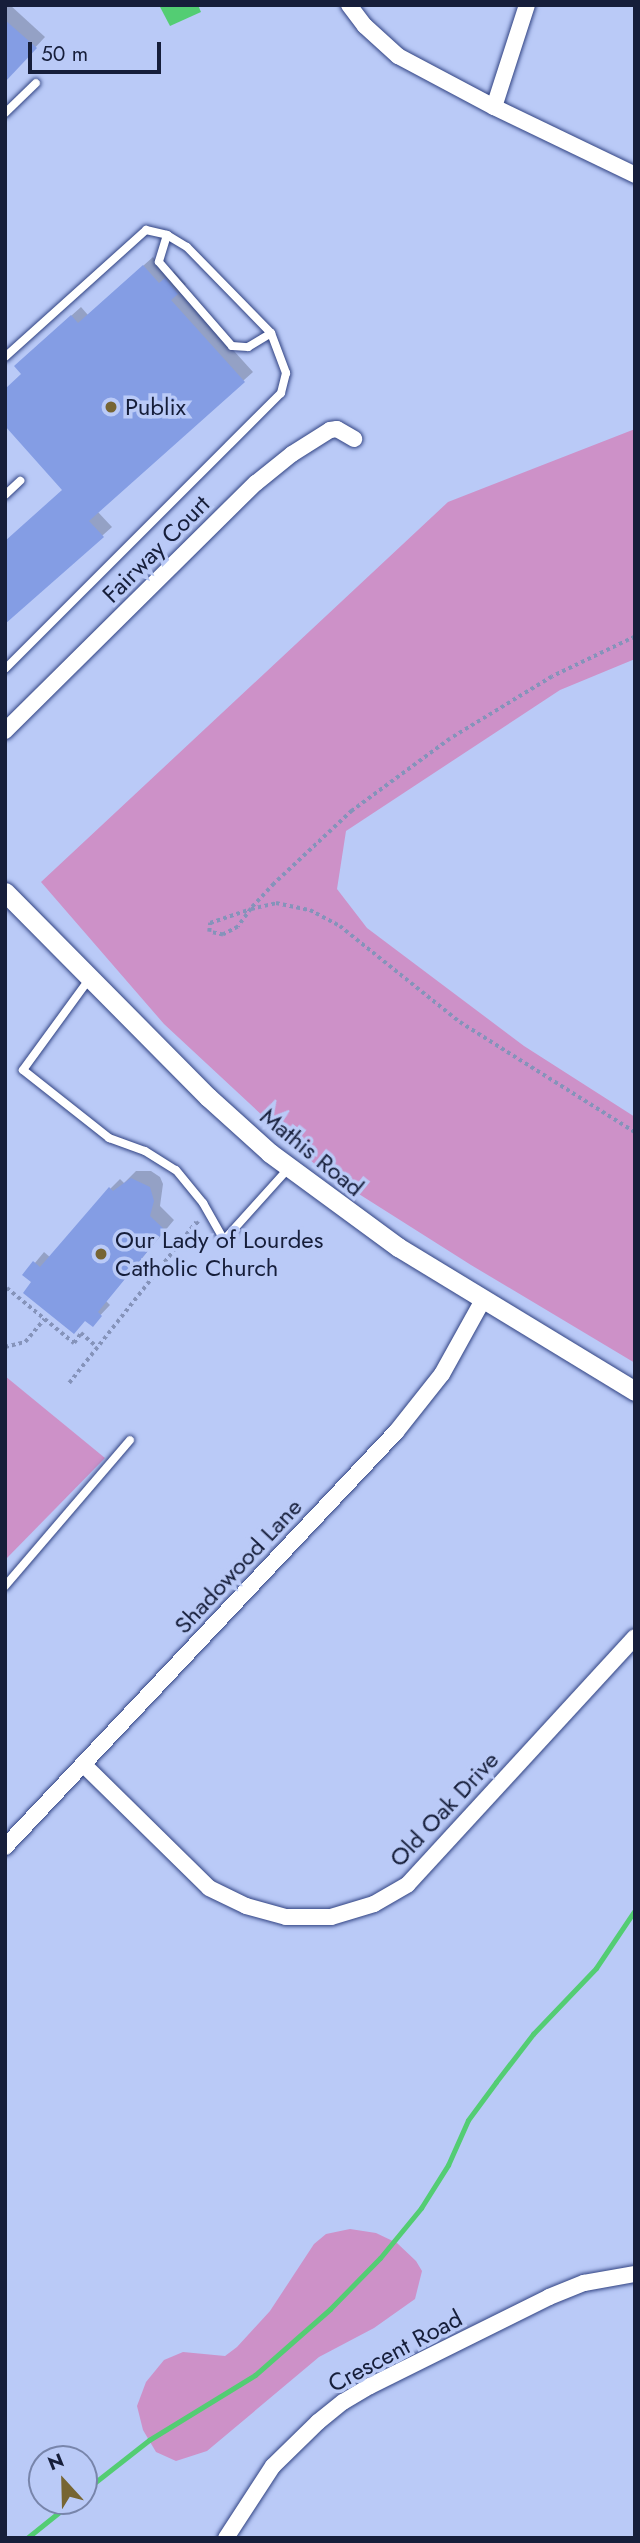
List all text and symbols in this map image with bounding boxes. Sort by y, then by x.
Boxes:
scale bar [32,28,164,72]
text: 50 m [41,39,88,69]
place label: Publix [125,393,186,421]
marker: Publix [103,399,119,415]
street label: Fairway Court [96,489,216,609]
street label: Mathis Road [255,1102,369,1202]
place label: Our Lady of Lourdes Catholic Church [115,1226,323,1282]
marker: Our Lady of Lourdes Catholic Church [93,1246,109,1262]
street label: Shadowood Lane [168,1493,308,1639]
street label: Old Oak Drive [383,1745,505,1873]
street label: Crescent Road [323,2304,467,2398]
north arrow [28,2445,98,2515]
text: N [44,2447,68,2477]

